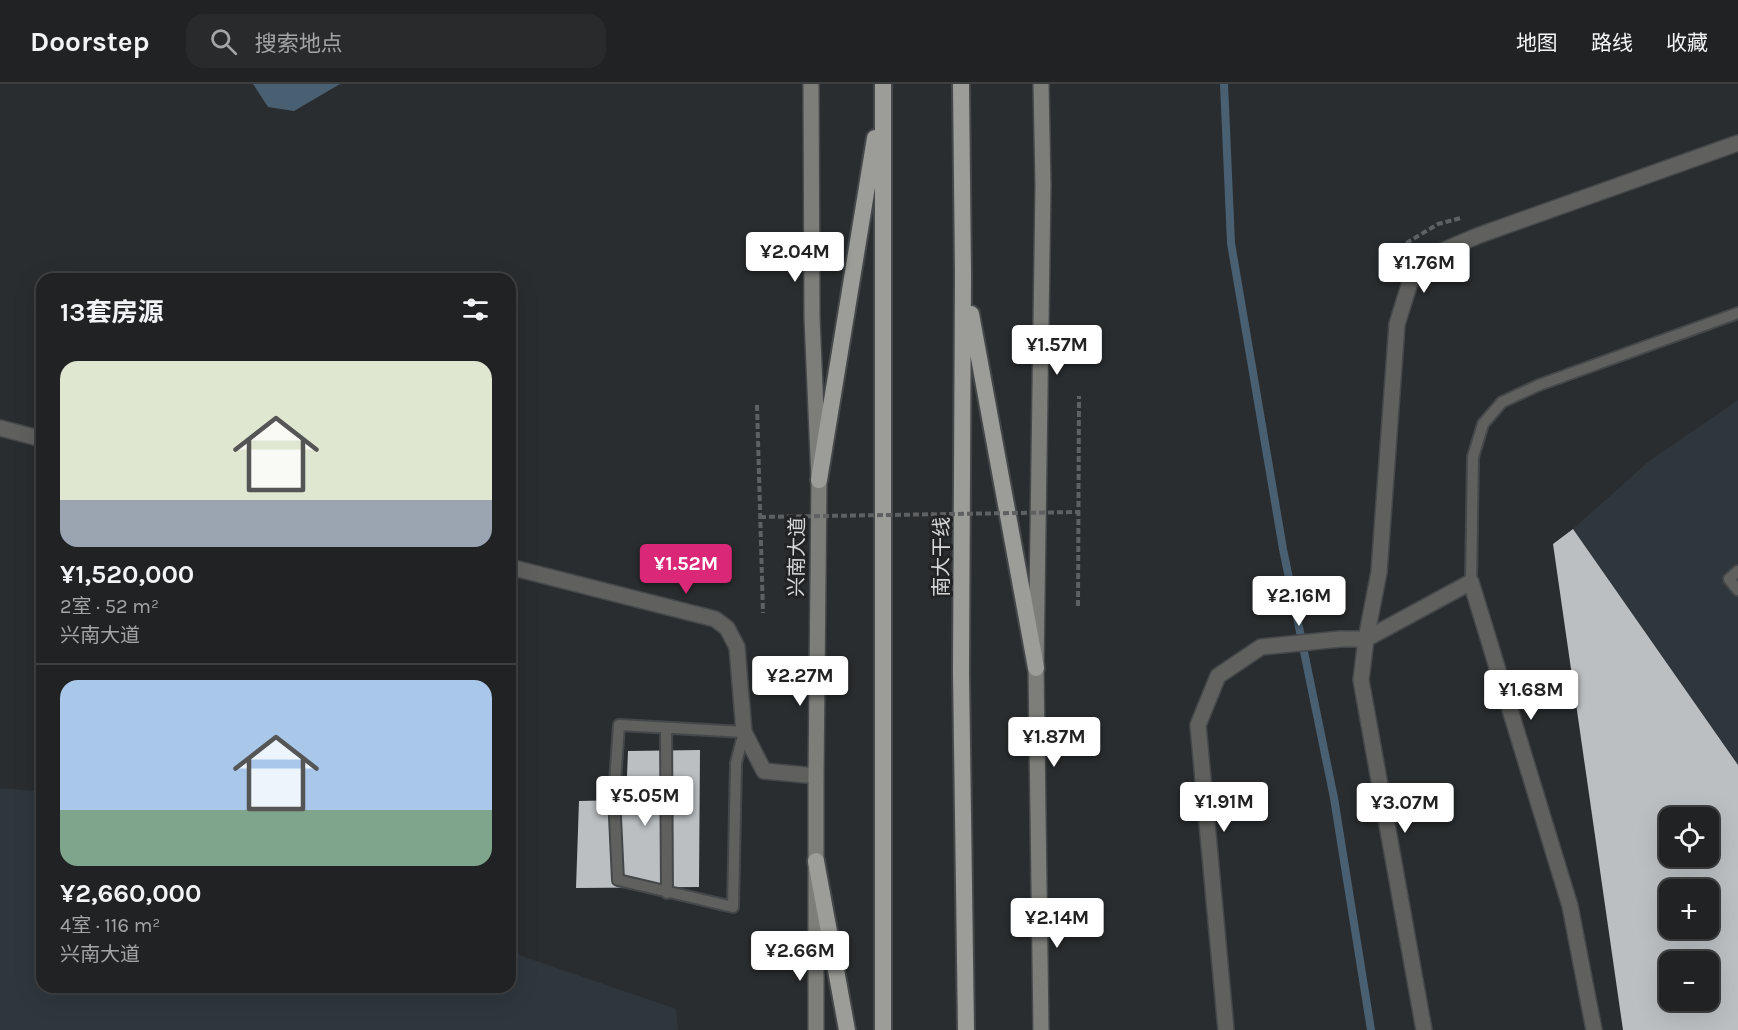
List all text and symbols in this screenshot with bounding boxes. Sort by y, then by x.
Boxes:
search box [186,14,606,68]
text: Doorstep [30,25,150,58]
icon: search [207,25,240,58]
text: 搜索地点 [255,31,343,57]
text: 地图 [1516,31,1558,55]
text: 路线 [1591,31,1633,55]
text: 收藏 [1666,31,1708,55]
pin: ¥2.04M [746,232,844,283]
text: ¥2.04M [760,240,830,263]
pin: ¥1.76M [1375,243,1473,294]
text: ¥1.76M [1393,251,1455,274]
icon: filters [459,293,492,326]
text: 13套房源 [60,297,163,328]
pin: ¥1.57M [1008,325,1106,376]
text: ¥1.57M [1026,333,1088,356]
icon: home [222,400,330,508]
street label: 兴南大道 [785,517,809,597]
street label: 南大干线 [930,517,953,597]
pin: ¥1.52M [637,544,735,595]
text: ¥1.52M [654,552,718,575]
text: ¥1,520,000 [60,559,194,590]
pin: ¥2.16M [1250,576,1348,627]
text: ¥2.16M [1267,584,1331,607]
text: 2室 · 52 m² [60,595,159,618]
text: 兴南大道 [60,624,140,647]
pin: ¥2.27M [751,656,849,707]
text: ¥2.27M [766,664,834,687]
pin: ¥1.68M [1482,670,1580,721]
text: ¥1.68M [1498,678,1564,701]
pin: ¥1.87M [1005,717,1103,768]
icon: home [222,719,330,827]
text: ¥1.87M [1022,725,1086,748]
pin: ¥5.05M [596,776,694,827]
pin: ¥1.91M [1175,782,1273,833]
pin: ¥3.07M [1356,783,1454,834]
text: ¥5.05M [610,784,680,807]
text: ¥1.91M [1194,790,1254,813]
text: ¥3.07M [1371,791,1439,814]
map controls [1659,807,1719,1011]
button: locate [1659,807,1719,867]
text: ¥2,660,000 [60,878,201,909]
button: + [1659,879,1719,939]
pin: ¥2.14M [1008,898,1106,949]
text: ¥2.14M [1025,906,1089,929]
text: 4室 · 116 m² [60,914,160,937]
pin: ¥2.66M [751,931,849,982]
text: ¥2.66M [765,939,835,962]
text: 兴南大道 [60,943,140,966]
button: − [1659,951,1719,1011]

